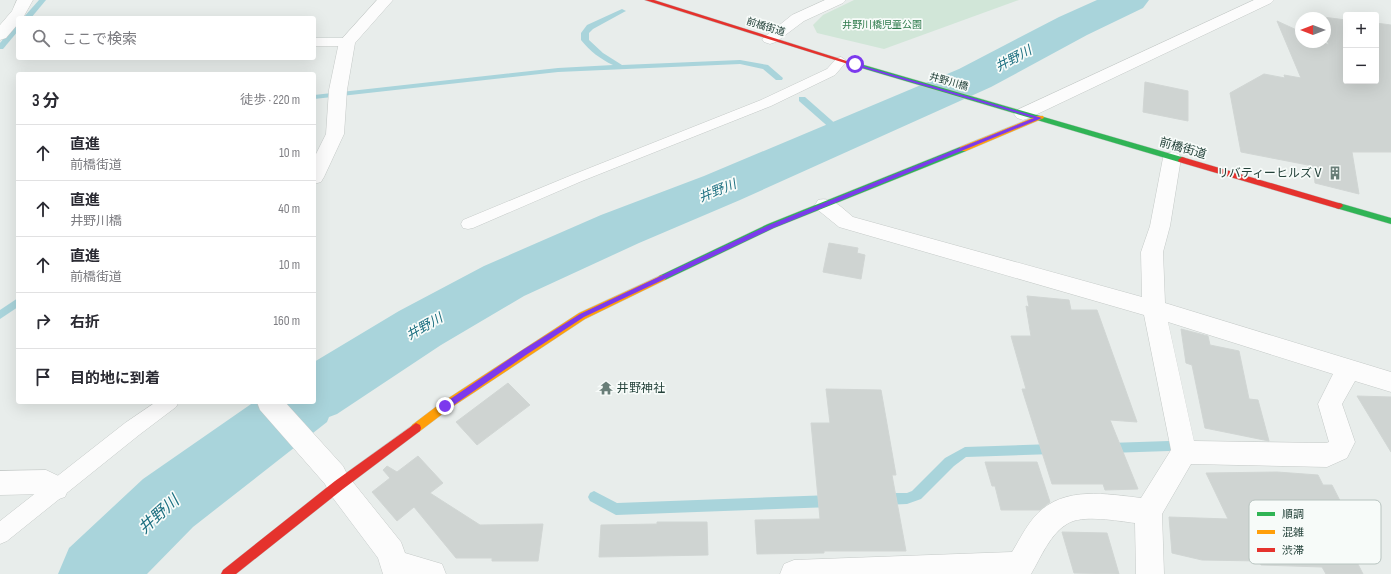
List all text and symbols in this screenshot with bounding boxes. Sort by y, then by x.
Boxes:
north arrow [1295,12,1331,48]
map controls [1343,12,1379,84]
button: + [1343,12,1379,48]
street label: 前橋街道 [745,15,787,39]
search box [16,16,316,60]
park label: 井野川橋児童公園 [842,19,922,31]
icon: search [30,27,52,49]
text: ここで検索 [62,30,137,49]
water label: 井野川 [992,42,1036,75]
button: − [1343,48,1379,84]
route start [846,55,864,73]
street label: 井野川橋 [928,71,970,93]
text: 3 分 [32,91,59,111]
text: 徒歩 · 220 m [240,92,300,108]
text: 直進 [70,135,100,154]
street label: 前橋街道 [1158,135,1208,162]
icon: ahead [32,142,54,164]
text: 10 m [279,145,300,161]
text: 前橋街道 [70,157,122,173]
building icon: リバティーヒルズⅤ [1327,165,1343,181]
place label: リバティーヒルズⅤ [1217,166,1324,181]
water label: 井野川 [696,175,740,206]
text: 直進 [70,191,100,210]
icon: ahead [32,198,54,220]
text: 40 m [278,201,300,217]
text: 井野川橋 [70,213,122,229]
text: 直進 [70,247,100,266]
icon: ahead [32,254,54,276]
text: 10 m [279,257,300,273]
text: 前橋街道 [70,269,122,285]
water label: 井野川 [404,309,447,344]
icon: right [32,310,54,332]
text: 右折 [70,313,100,332]
text: 160 m [274,313,300,329]
icon: arrive [32,366,54,388]
text: 目的地に到着 [70,369,160,388]
temple icon: 井野神社 [598,380,614,396]
place label: 井野神社 [617,381,665,396]
route end [436,397,454,415]
water label: 井野川 [135,491,185,538]
legend [1249,500,1381,564]
text: 順調 [1282,508,1304,521]
text: 混雑 [1282,526,1304,539]
text: 渋滞 [1282,544,1304,557]

